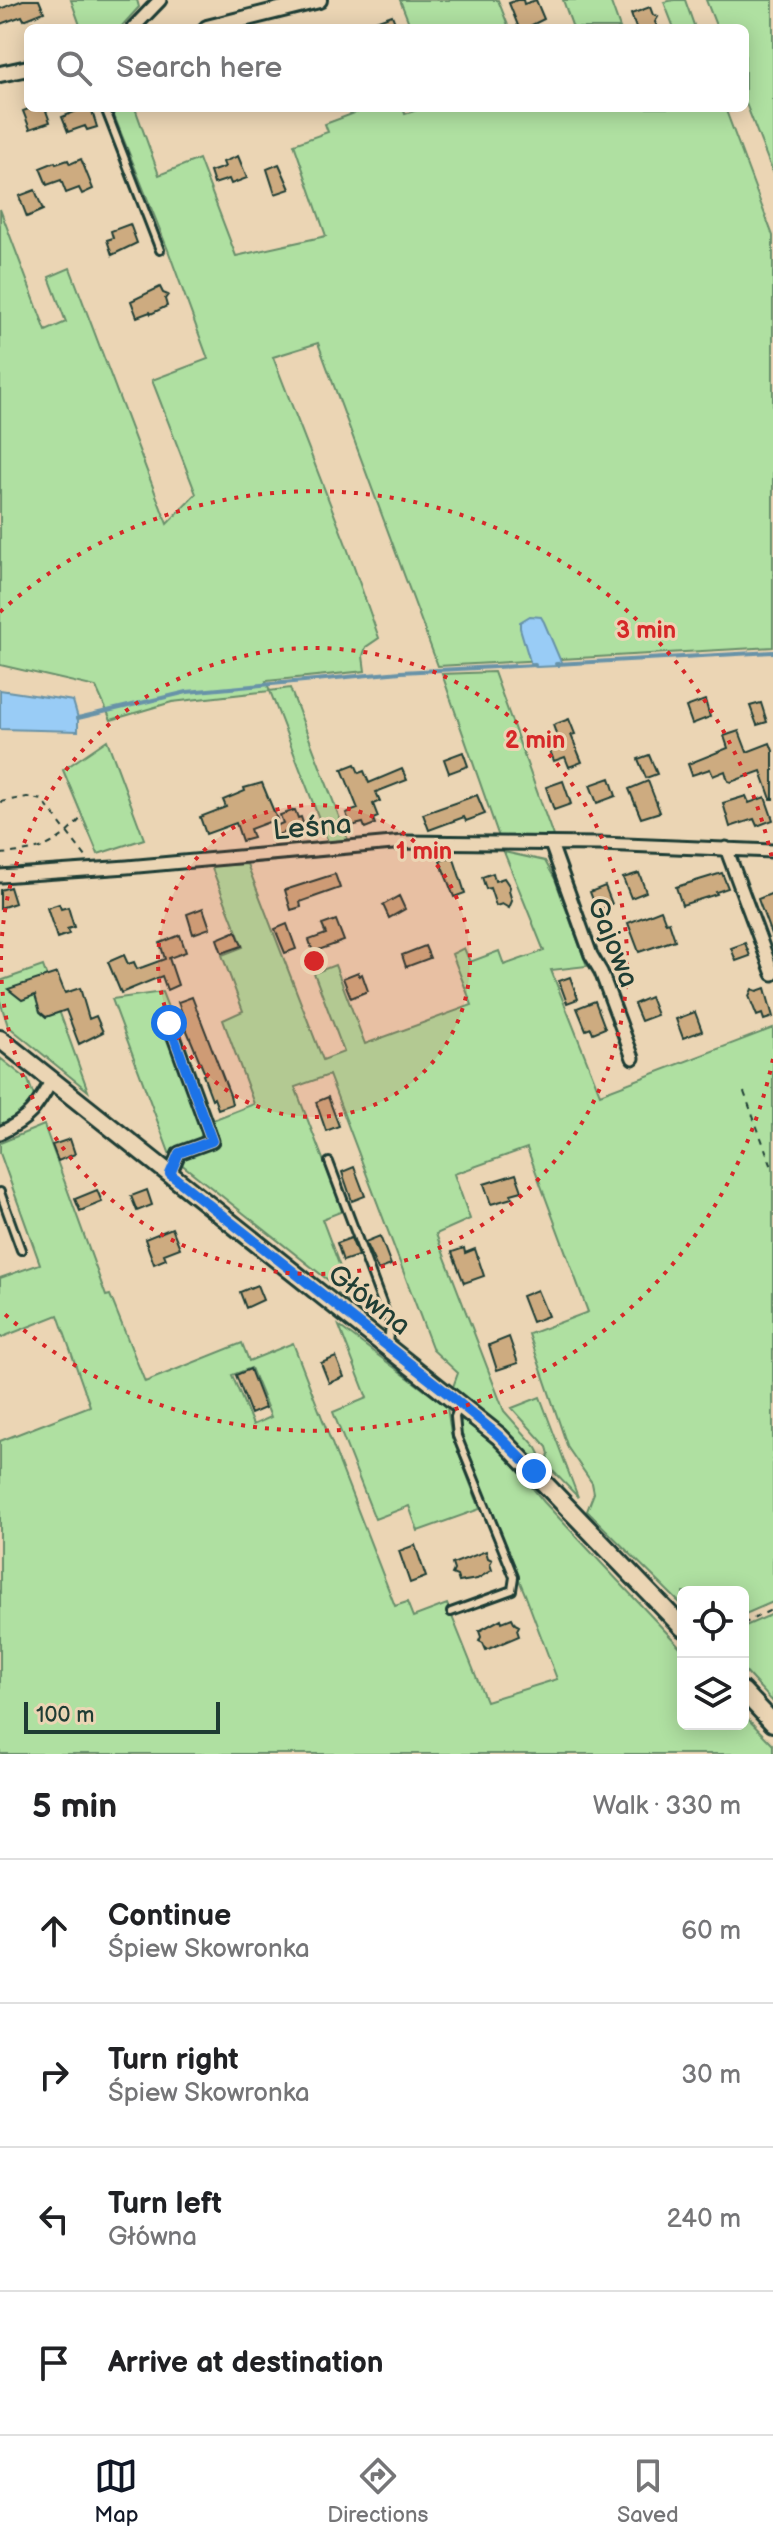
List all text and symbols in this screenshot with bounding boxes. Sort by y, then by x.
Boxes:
search box [24,24,749,112]
icon: search [52,46,96,90]
text: Search here [116,50,282,86]
text: 3 min [616,616,676,645]
text: 2 min [505,726,565,755]
street label: Leśna [271,808,353,847]
text: 1 min [396,837,452,866]
street label: Gajowa [580,893,645,992]
centre of rings [300,947,328,975]
route start [151,1005,187,1041]
street label: Główna [321,1258,417,1343]
route end [516,1453,552,1489]
map controls [677,1586,749,1730]
button: locate [677,1586,749,1658]
button: layers [677,1658,749,1730]
scale bar [24,1698,220,1734]
text: 100 m [36,1702,95,1729]
text: 5 min [32,1786,117,1827]
text: Walk · 330 m [593,1791,741,1822]
text: Continue [108,1898,231,1934]
icon: ahead [32,1909,76,1953]
text: 60 m [681,1916,741,1947]
text: Śpiew Skowronka [108,1934,310,1965]
text: Turn right [108,2042,239,2078]
icon: right [32,2053,76,2097]
text: 30 m [681,2060,741,2091]
text: Śpiew Skowronka [108,2078,310,2109]
text: Turn left [108,2186,222,2222]
icon: left [32,2197,76,2241]
text: 240 m [666,2204,741,2235]
text: Główna [108,2222,197,2253]
icon: arrive [32,2341,76,2385]
text: Arrive at destination [108,2345,384,2381]
tab: Map [94,2454,139,2529]
tab: Directions [327,2454,428,2529]
tab: Saved [617,2454,679,2529]

